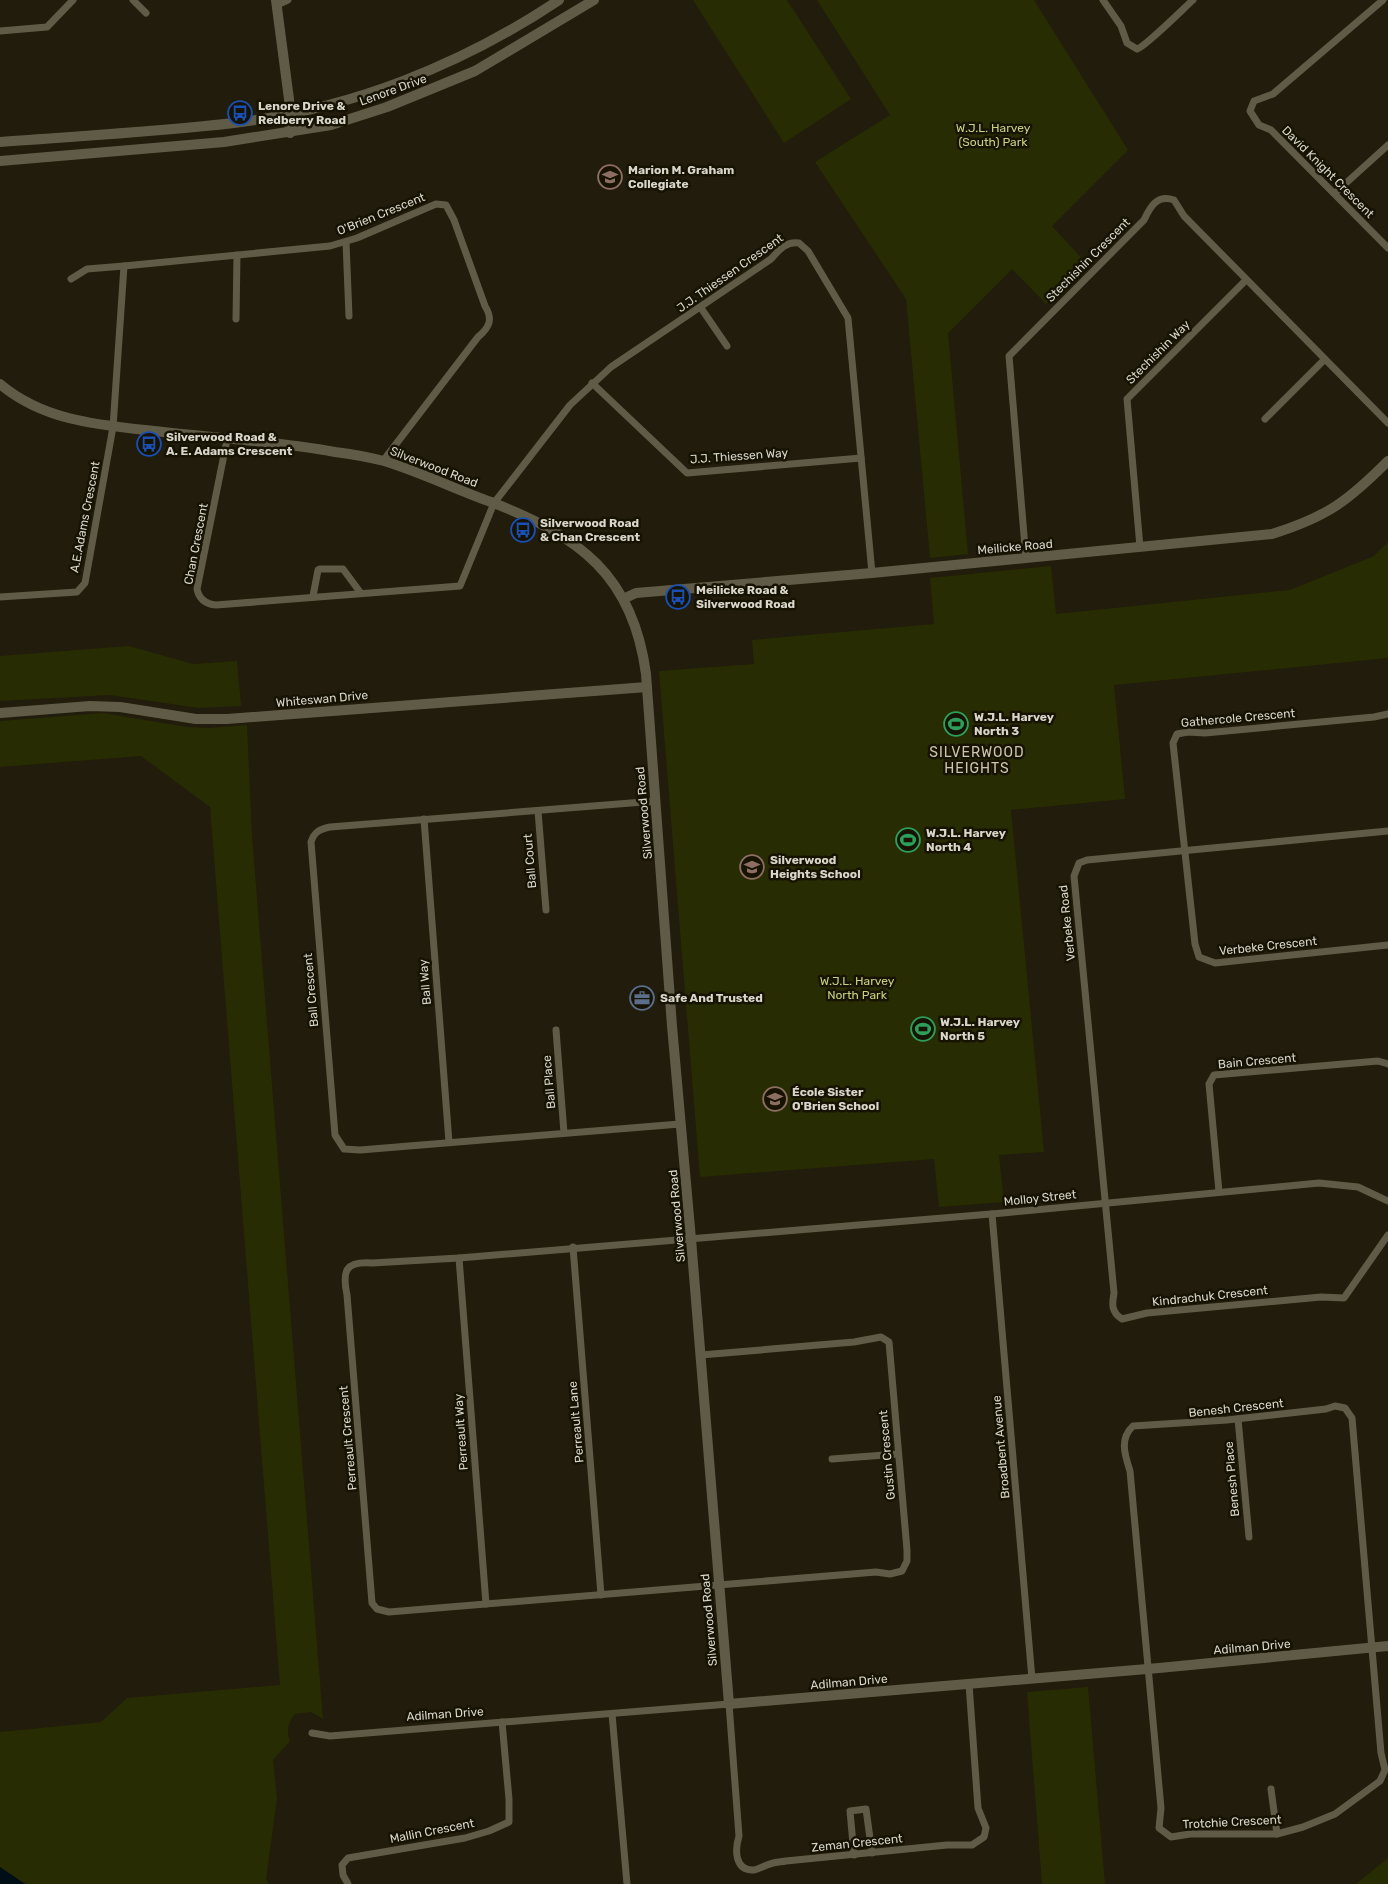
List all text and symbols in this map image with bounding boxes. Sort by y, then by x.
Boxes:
street label: Lenore Drive [357,71,429,109]
place label: Lenore Drive & Redberry Road [258,99,346,127]
bus stop icon: Lenore Drive & Redberry Road [227,100,253,126]
park label: W.J.L. Harvey (South) Park [956,121,1031,149]
street label: David Knight Crescent [1279,123,1377,221]
place label: Marion M. Graham Collegiate [628,163,734,191]
school or university icon: Marion M. Graham Collegiate [597,164,623,190]
street label: O'Brien Crescent [335,190,427,238]
street label: Stechishin Crescent [1043,215,1133,305]
street label: J.J. Thiessen Crescent [674,231,786,315]
street label: Stechishin Way [1123,317,1193,387]
place label: Silverwood Road & A. E. Adams Crescent [166,430,293,458]
bus stop icon: Silverwood Road & A. E. Adams Crescent [136,431,162,457]
street label: Silverwood Road [388,444,480,490]
street label: J.J. Thiessen Way [689,446,789,466]
street label: A.E.Adams Crescent [67,460,103,574]
street label: Chan Crescent [181,502,211,586]
place label: Silverwood Road & Chan Crescent [540,516,640,544]
bus stop icon: Silverwood Road & Chan Crescent [510,517,536,543]
street label: Meilicke Road [977,537,1053,557]
place label: Meilicke Road & Silverwood Road [696,583,795,611]
bus stop icon: Meilicke Road & Silverwood Road [665,584,691,610]
street label: Whiteswan Drive [275,688,369,710]
street label: Gathercole Crescent [1180,706,1296,730]
place label: W.J.L. Harvey North 3 [974,710,1054,738]
sports icon: W.J.L. Harvey North 3 [943,711,969,737]
district label: SILVERWOOD HEIGHTS [929,744,1025,777]
street label: Silverwood Road [633,766,655,860]
place label: W.J.L. Harvey North 4 [926,826,1006,854]
sports icon: W.J.L. Harvey North 4 [895,827,921,853]
street label: Ball Court [521,833,539,889]
place label: Silverwood Heights School [770,853,861,881]
school or university icon: Silverwood Heights School [739,854,765,880]
street label: Verbeke Road [1056,884,1078,962]
street label: Verbeke Crescent [1218,934,1318,958]
street label: Ball Crescent [301,952,321,1027]
street label: Ball Way [416,958,434,1005]
park label: W.J.L. Harvey North Park [820,974,895,1002]
office icon: Safe And Trusted [629,985,655,1011]
place label: Safe And Trusted [660,991,763,1005]
place label: W.J.L. Harvey North 5 [940,1015,1020,1043]
sports icon: W.J.L. Harvey North 5 [910,1016,936,1042]
street label: Bain Crescent [1217,1051,1297,1071]
street label: Ball Place [540,1054,558,1110]
place label: École Sister O'Brien School [792,1085,879,1113]
school or university icon: École Sister O'Brien School [762,1086,788,1112]
street label: Silverwood Road [666,1169,688,1263]
street label: Molloy Street [1003,1187,1077,1209]
street label: Kindrachuk Crescent [1151,1283,1269,1309]
street label: Perreault Lane [565,1380,587,1463]
street label: Perreault Crescent [336,1385,360,1491]
street label: Perreault Way [451,1393,471,1471]
street label: Broadbent Avenue [989,1395,1012,1499]
street label: Benesh Crescent [1188,1396,1285,1420]
street label: Gustin Crescent [876,1409,898,1500]
street label: Benesh Place [1222,1440,1242,1517]
street label: Silverwood Road [698,1573,720,1667]
street label: Adilman Drive [1213,1637,1291,1657]
street label: Adilman Drive [810,1672,888,1692]
street label: Adilman Drive [406,1704,484,1724]
street label: Trotchie Crescent [1182,1812,1282,1832]
street label: Mallin Crescent [389,1816,476,1846]
street label: Zeman Crescent [811,1831,904,1855]

